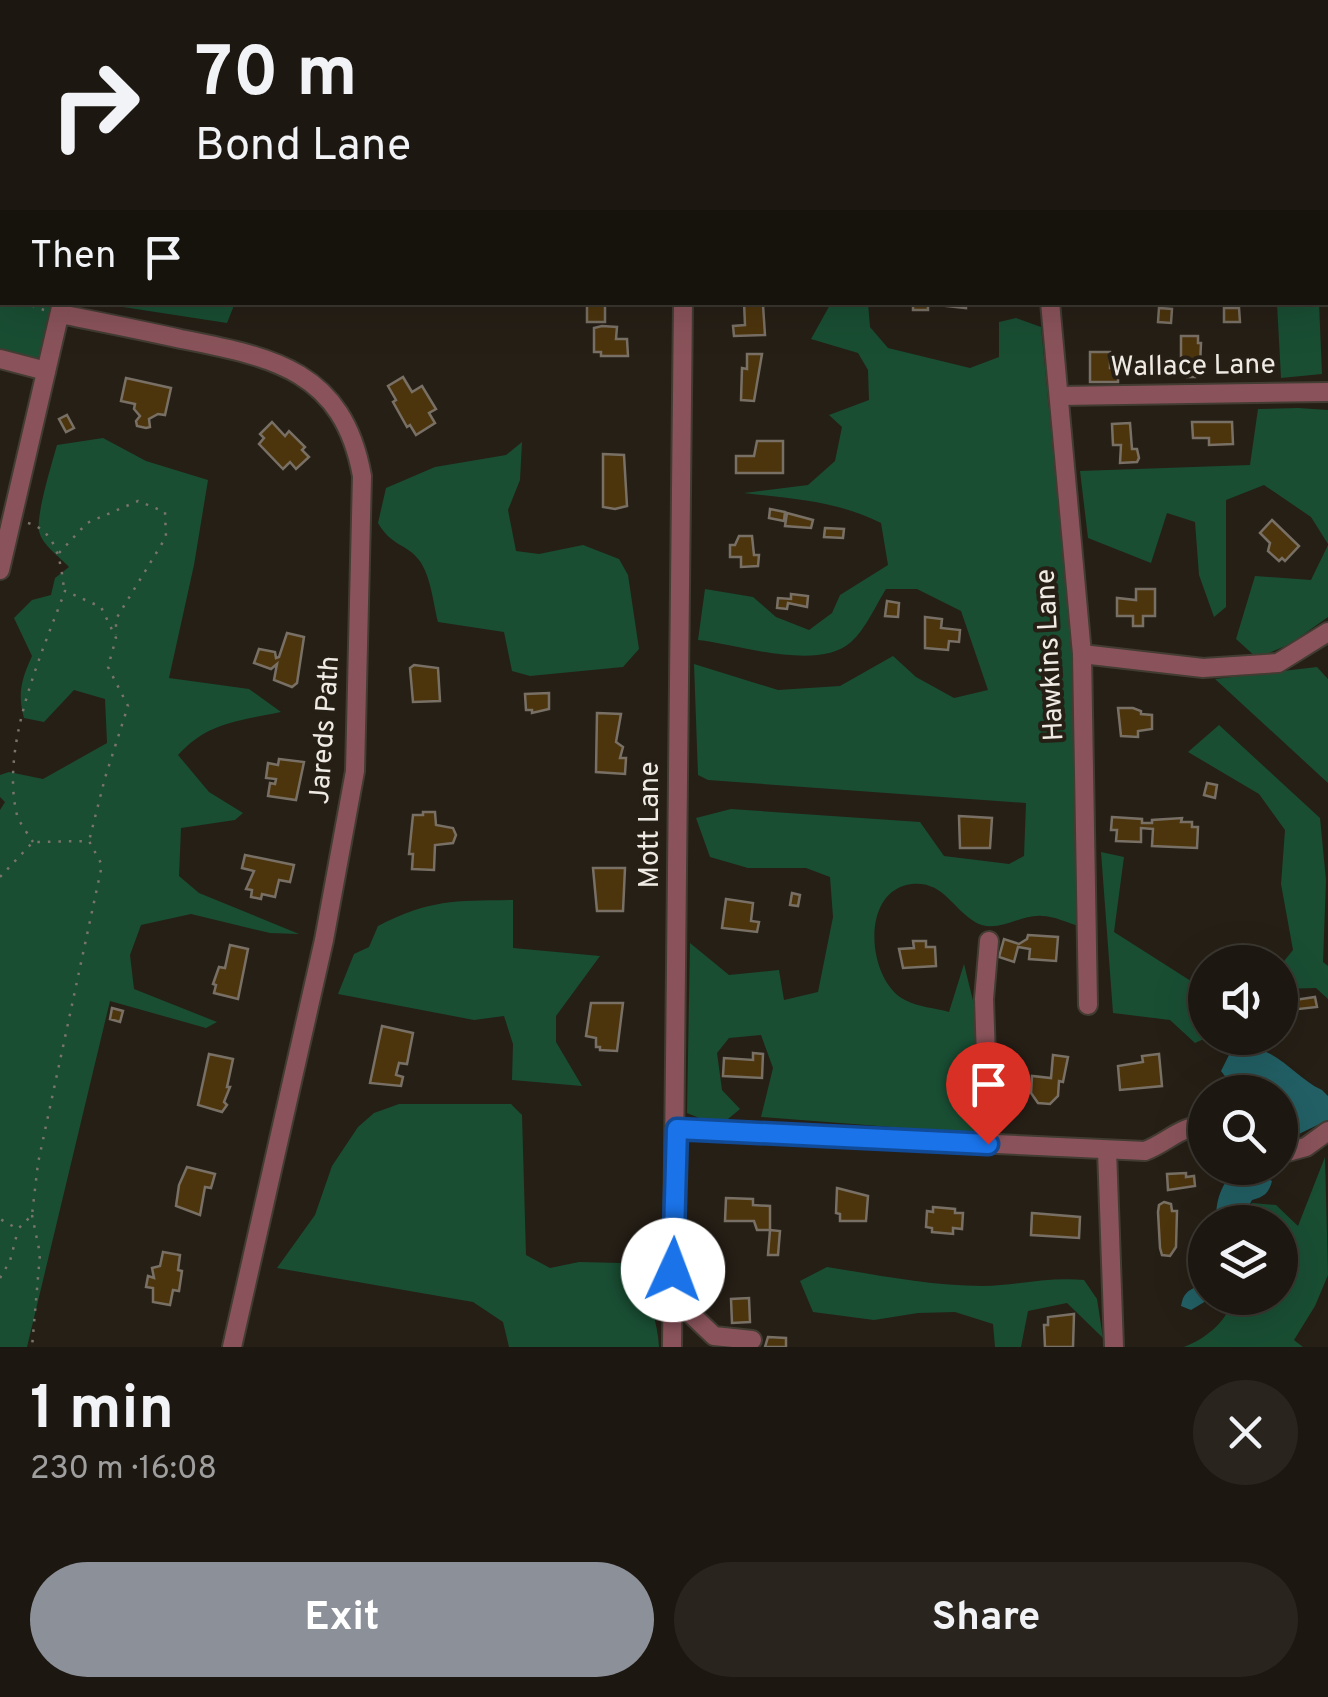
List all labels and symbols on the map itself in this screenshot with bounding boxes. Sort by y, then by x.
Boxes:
street label: Wallace Lane [1110,348,1276,386]
street label: Hawkins Lane [1029,568,1073,742]
street label: Jareds Path [303,655,349,805]
street label: Mott Lane [633,761,669,889]
pin [946,1042,1031,1145]
position arrow [621,1218,725,1322]

